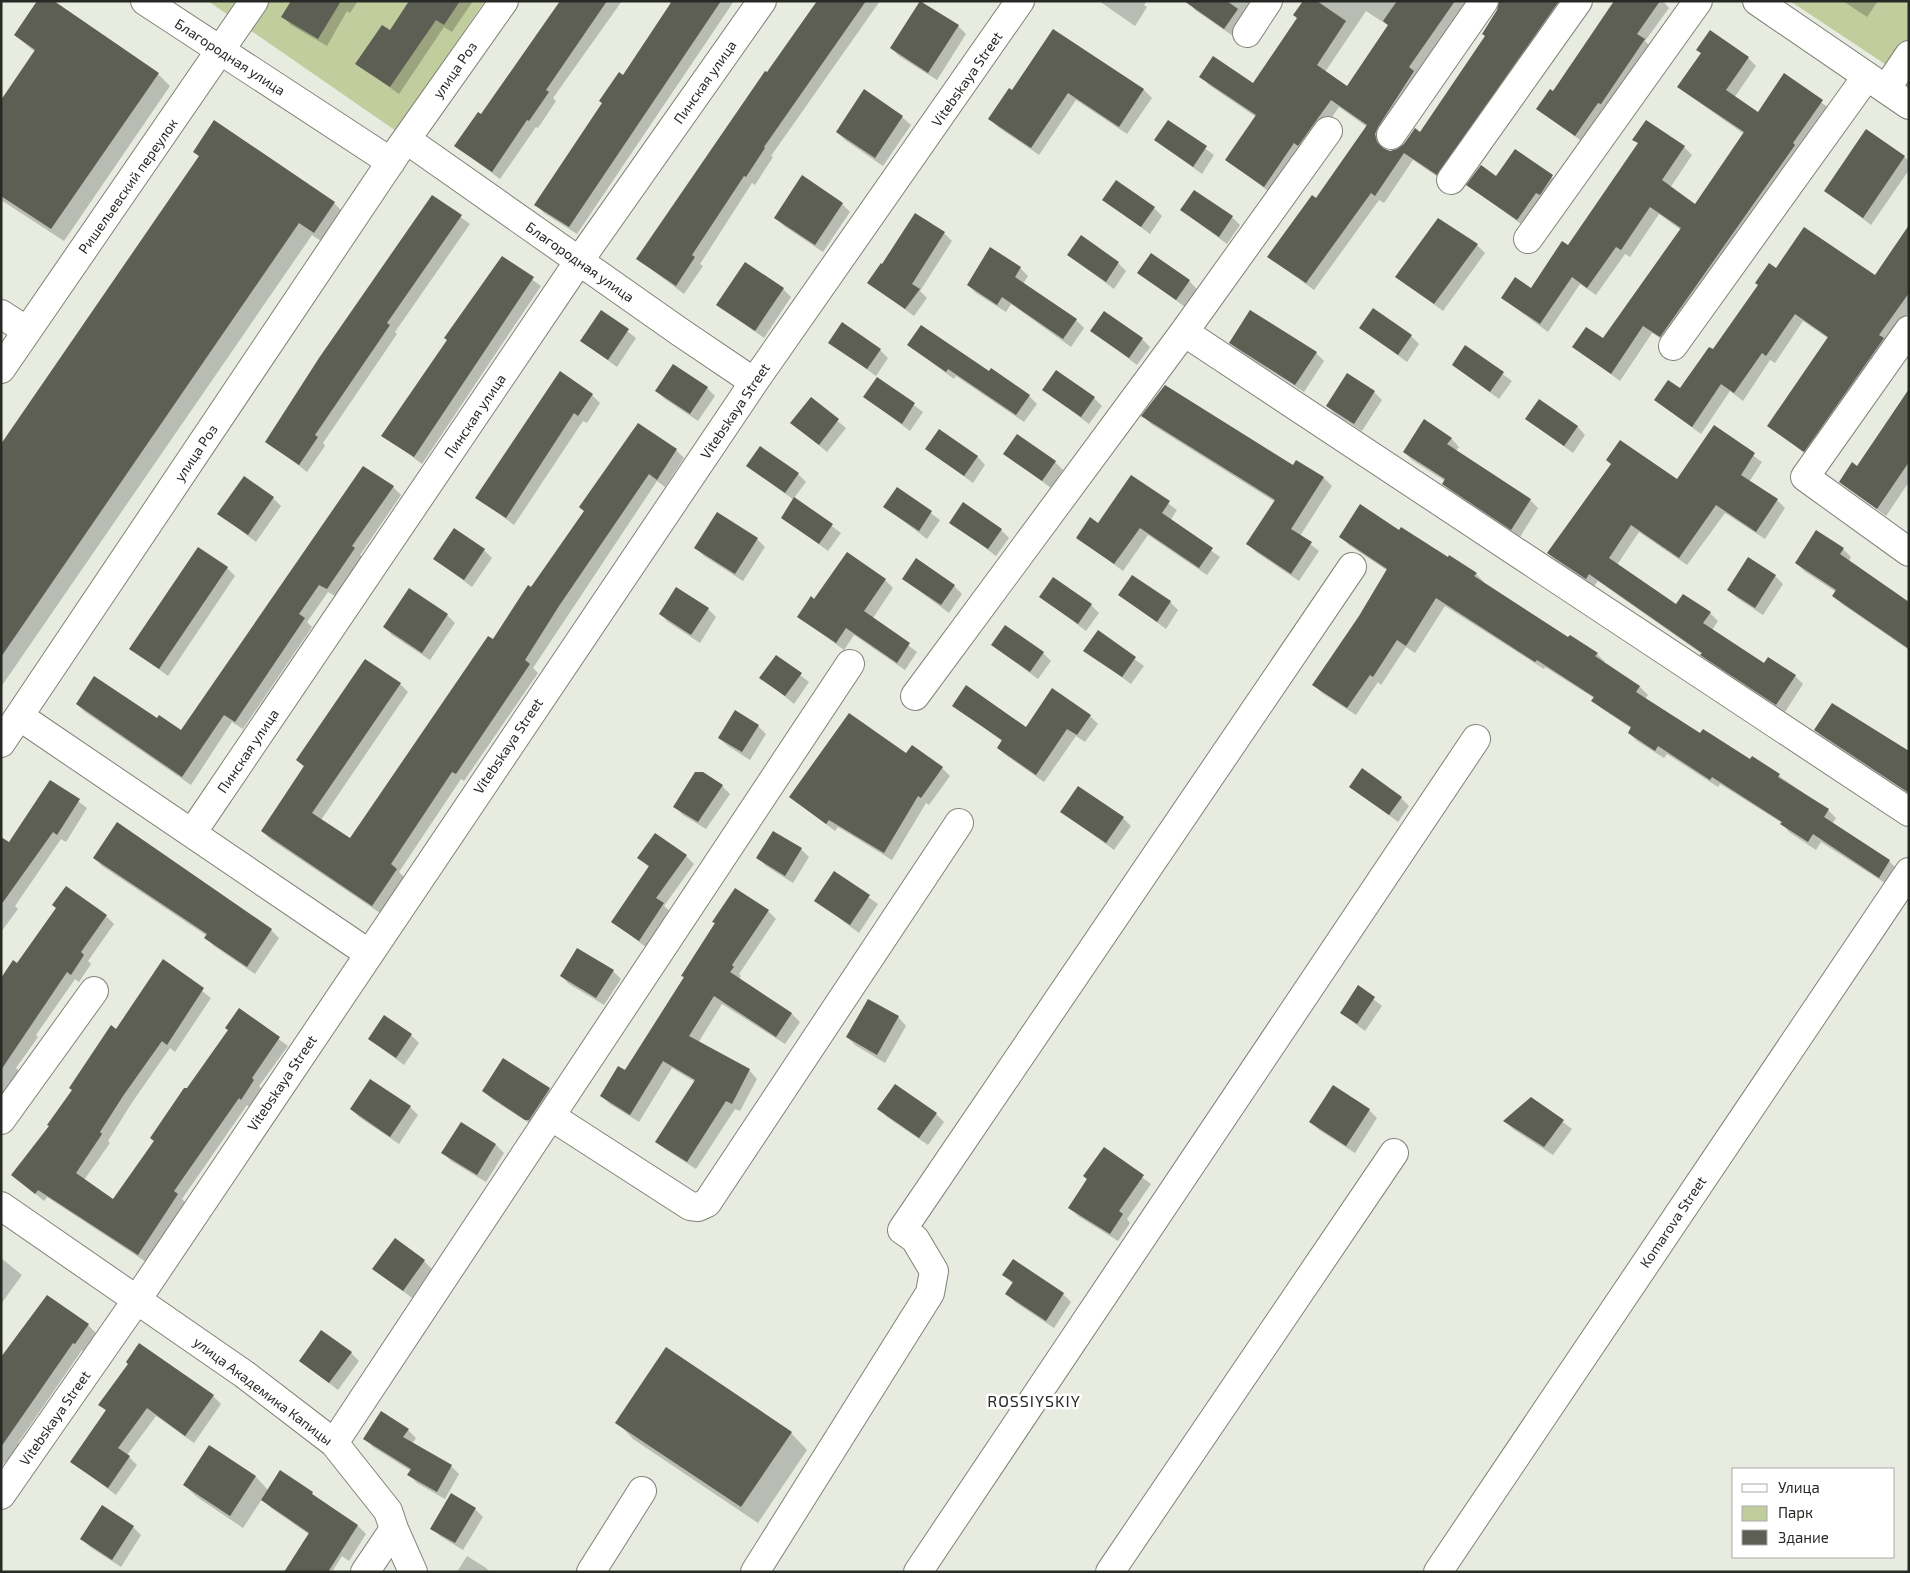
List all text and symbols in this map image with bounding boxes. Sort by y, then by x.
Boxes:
street label: Благородная улица [172,15,289,99]
street label: Vitebskaya Street [928,28,1006,129]
street label: Пинская улица [670,37,740,127]
street label: улица Роз [429,38,480,101]
street label: Ришельевский переулок [74,114,181,257]
street label: Благородная улица [523,218,638,305]
street label: Vitebskaya Street [696,360,773,462]
street label: Пинская улица [440,370,509,461]
street label: улица Роз [170,421,221,485]
street label: Vitebskaya Street [469,695,546,797]
street label: Пинская улица [213,705,282,796]
street label: Vitebskaya Street [243,1032,320,1134]
street label: Komarova Street [1636,1173,1709,1271]
street label: улица Академика Капицы [190,1333,336,1448]
street label: Vitebskaya Street [16,1367,94,1468]
district label: ROSSIYSKIY [987,1391,1081,1410]
legend [1732,1468,1895,1558]
text: Улица [1778,1478,1820,1496]
text: Парк [1778,1503,1813,1521]
text: Здание [1778,1528,1829,1546]

